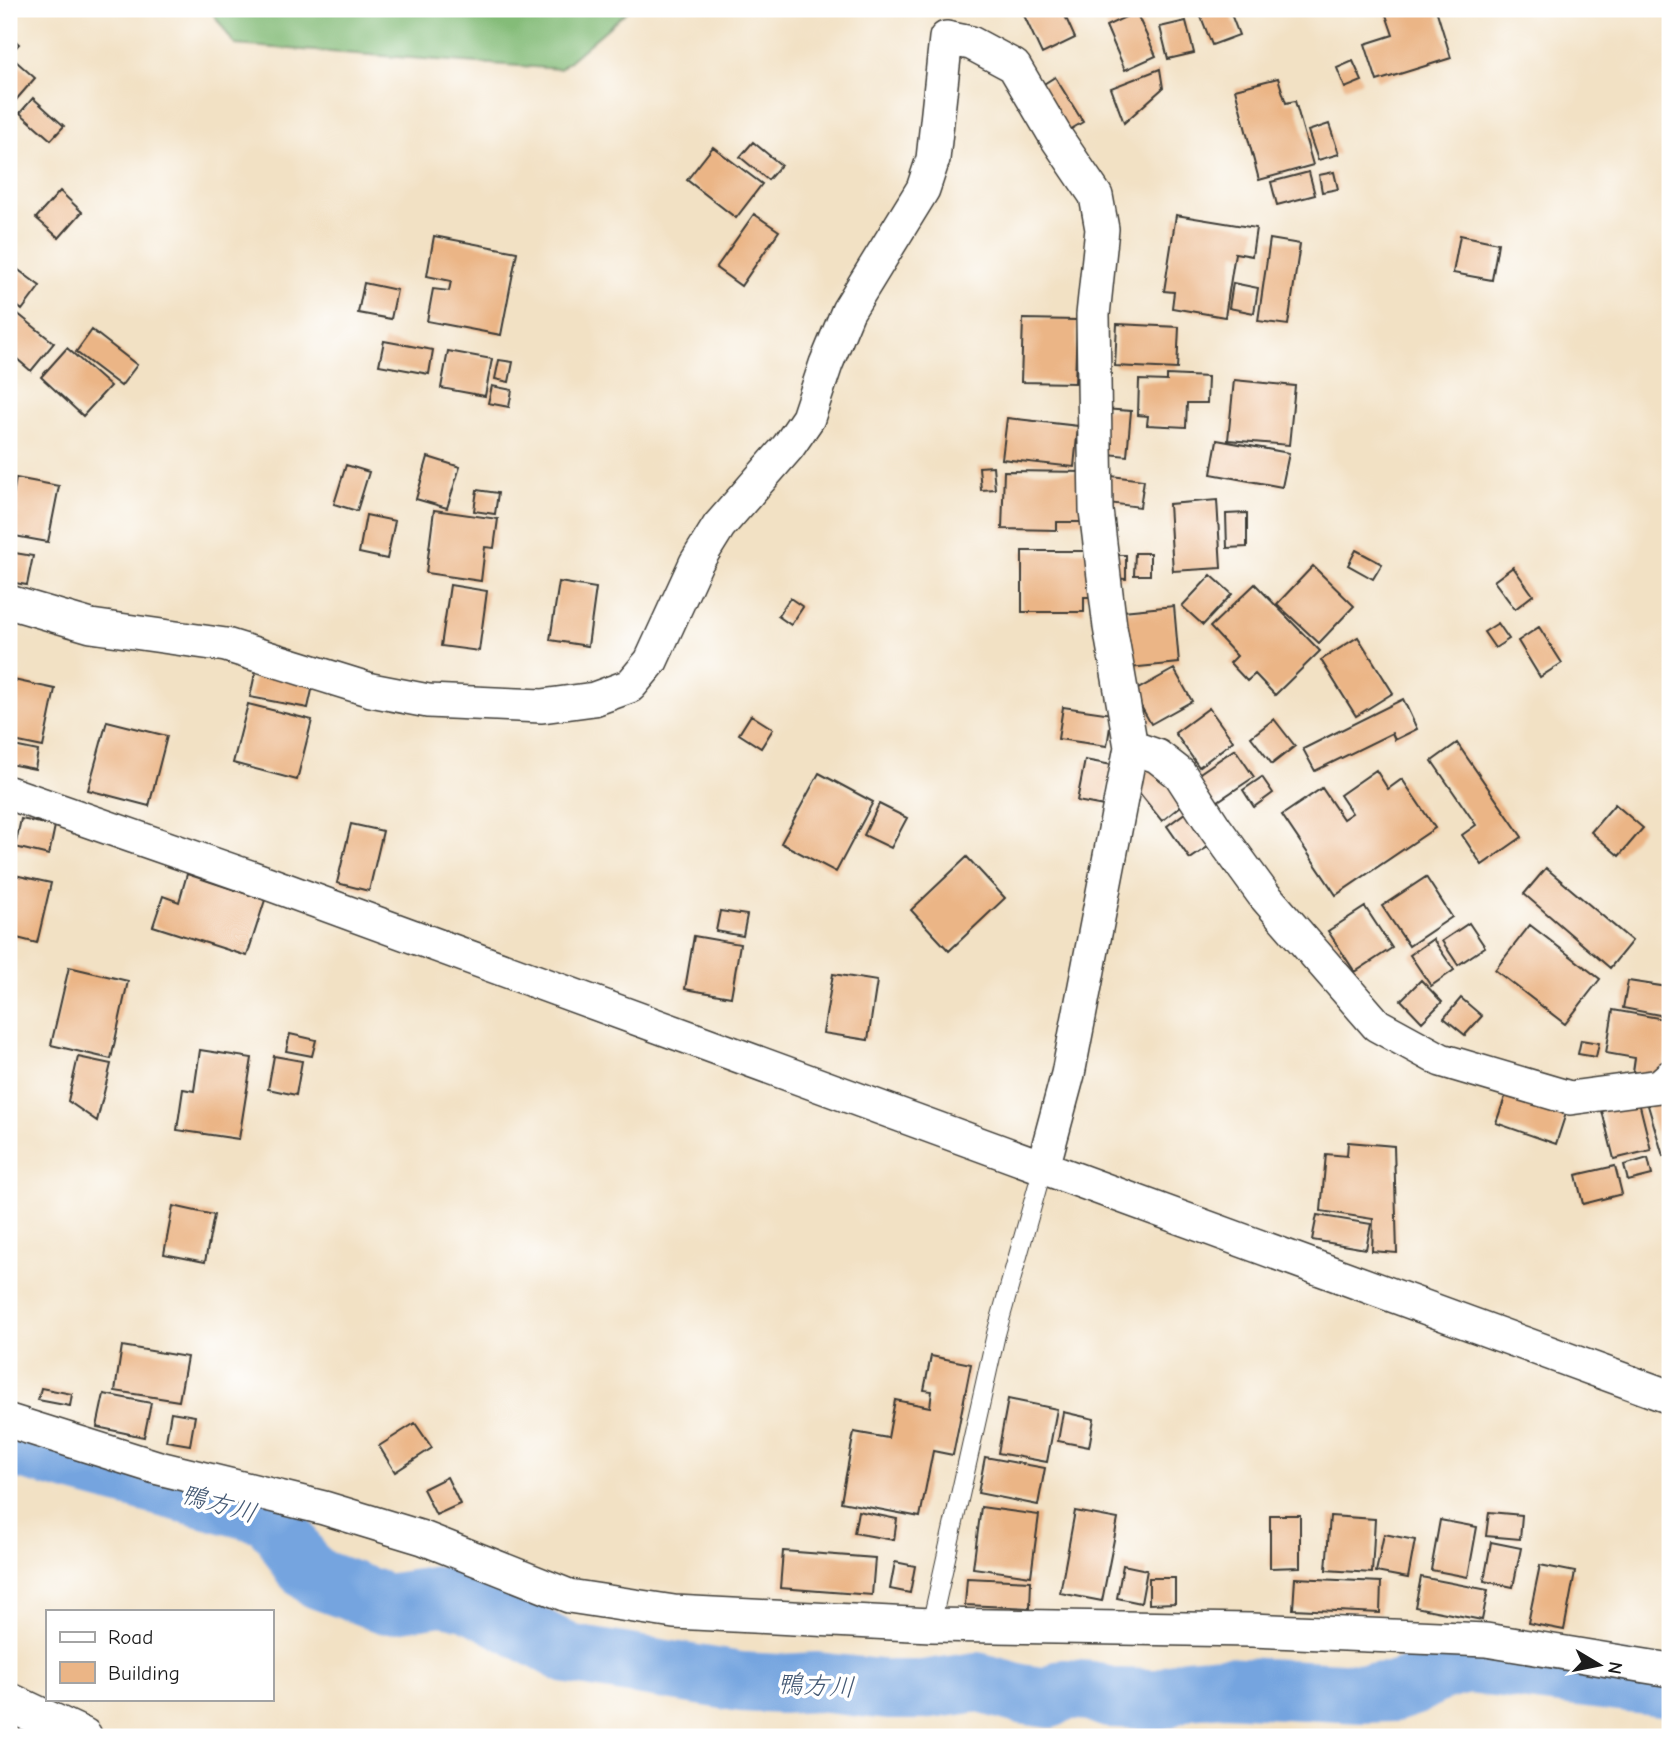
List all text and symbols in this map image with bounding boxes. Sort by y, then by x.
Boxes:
water label: 鴨方川 [177,1479,260,1529]
legend [46,1610,273,1700]
text: Road [108,1625,153,1649]
north arrow [1564,1630,1634,1700]
text: N [1603,1660,1627,1676]
text: Building [108,1661,180,1685]
water label: 鴨方川 [776,1669,856,1703]

